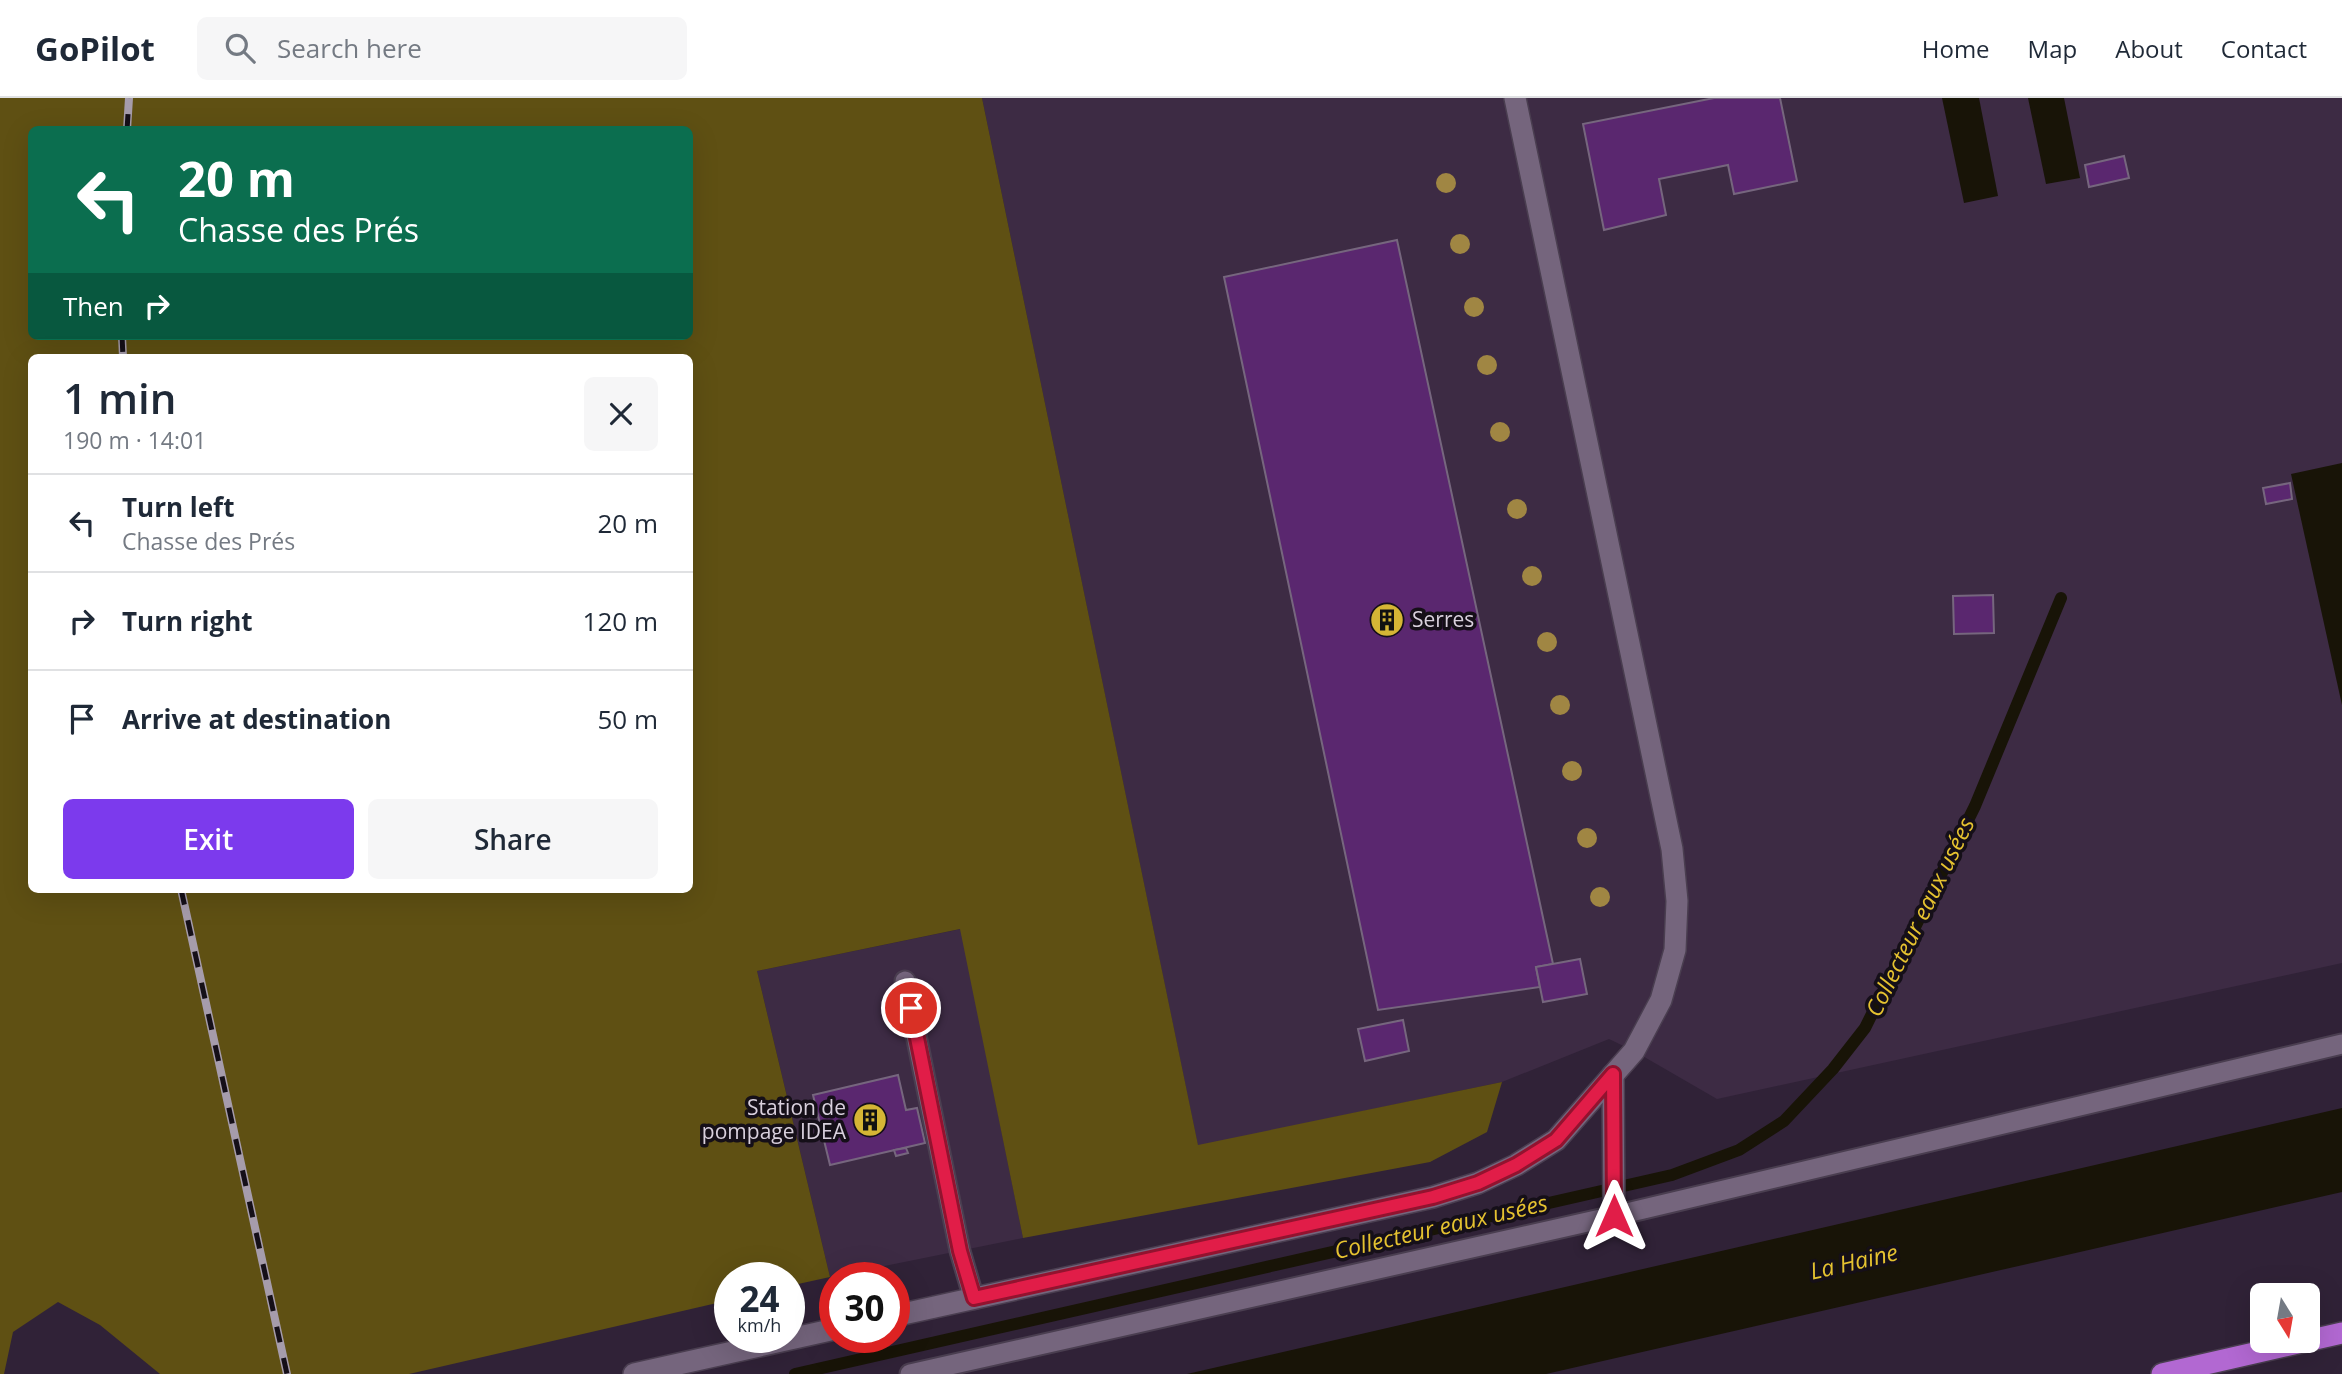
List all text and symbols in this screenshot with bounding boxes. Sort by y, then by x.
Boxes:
search box [197,17,687,80]
text: GoPilot [35,26,155,71]
icon: search [221,29,259,67]
text: Search here [277,30,422,66]
text: Home [1922,32,1990,65]
text: Map [2028,32,2077,65]
text: About [2115,32,2183,65]
text: Contact [2221,32,2307,65]
text: 20 m [178,145,295,211]
icon: left [63,154,154,245]
text: Chasse des Prés [178,208,419,251]
icon: right [138,287,176,325]
text: Then [63,288,124,324]
text: 1 min [63,369,176,426]
button: close [584,377,658,451]
text: 190 m · 14:01 [63,424,206,456]
text: Turn left [122,489,234,525]
icon: left [63,504,101,542]
text: 20 m [597,505,658,541]
text: Chasse des Prés [122,525,295,557]
building icon: Serres [1368,601,1406,639]
icon: right [63,602,101,640]
text: Turn right [122,603,253,639]
text: 120 m [583,603,658,639]
place label: Serres [1412,605,1474,633]
icon: arrive [63,700,101,738]
text: Arrive at destination [122,701,391,737]
text: 50 m [597,701,658,737]
button: Exit [63,799,354,879]
button: Share [368,799,658,879]
water label: Collecteur eaux usées [1857,811,1981,1022]
pin [881,978,941,1038]
icon: arrive [892,989,930,1027]
place label: Station de pompage IDEA [702,1093,847,1145]
building icon: Station de pompage IDEA [851,1101,889,1139]
position arrow [1577,1179,1651,1253]
water label: Collecteur eaux usées [1331,1186,1551,1266]
water label: La Haine [1807,1235,1901,1287]
speed limit sign: 30 [819,1262,910,1353]
text: 24 [739,1275,780,1322]
north arrow [2250,1283,2320,1353]
map controls [2250,1283,2320,1353]
text: km/h [738,1313,781,1337]

